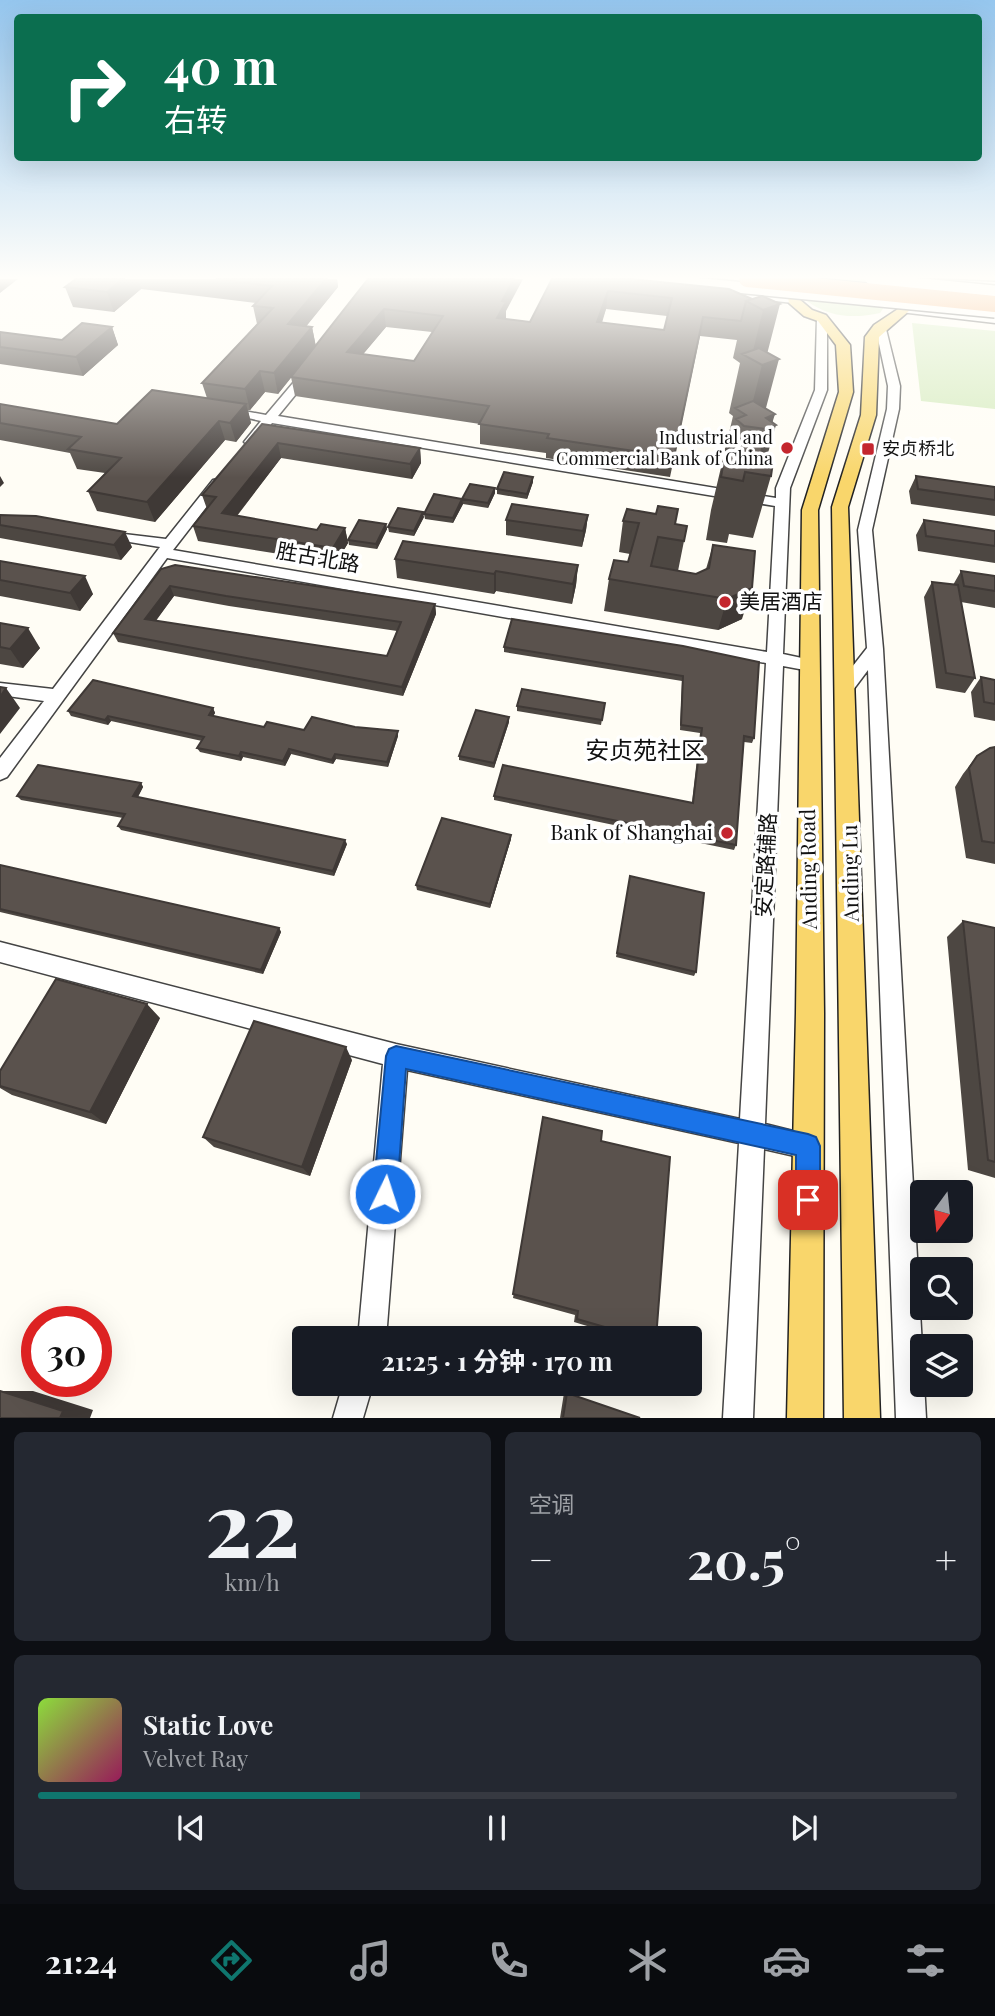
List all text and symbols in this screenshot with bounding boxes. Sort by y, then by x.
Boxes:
text: 40 m [164,32,277,97]
icon: right [49,42,140,133]
text: 右转 [164,97,228,140]
place label: Industrial and Commercial Bank of China [556,425,774,470]
place label: 安贞桥北 [882,436,954,460]
marker: Industrial and Commercial Bank of China [779,440,795,456]
marker: 安贞桥北 [860,441,876,457]
street label: 胜古北路 [275,535,362,577]
place label: 美居酒店 [739,586,823,614]
marker: 美居酒店 [717,594,733,610]
district label: 安贞苑社区 [585,733,705,765]
street label: Anding Road [792,809,822,931]
street label: 安定路辅路 [747,812,781,918]
place label: Bank of Shanghai [550,817,713,845]
street label: Anding Lu [834,824,864,923]
marker: Bank of Shanghai [719,825,735,841]
position arrow [348,1157,422,1231]
pin [778,1170,838,1230]
north arrow [910,1180,973,1242]
map controls [910,1180,973,1397]
icon: arrive [789,1181,827,1219]
button: search [910,1257,973,1320]
speed limit sign: 30 [21,1306,112,1397]
button: layers [910,1334,973,1397]
text: 21:25 · 1 分钟 · 170 m [381,1343,613,1378]
text: 22 [205,1460,300,1581]
text: 空调 [529,1488,575,1519]
text: 20.5° [687,1524,801,1593]
text: − [529,1533,553,1584]
text: + [935,1533,957,1584]
text: km/h [225,1566,280,1597]
text: Static Love [143,1707,273,1742]
text: Velvet Ray [143,1742,248,1773]
icon: previous [172,1809,210,1847]
icon: pause [478,1809,516,1847]
icon: next [785,1809,823,1847]
icon: directions [207,1936,256,1985]
icon: music [346,1936,395,1985]
icon: phone [484,1936,533,1985]
icon: climate [623,1936,672,1985]
icon: car [762,1936,811,1985]
icon: filters [901,1936,950,1985]
text: 21:24 [45,1939,117,1982]

